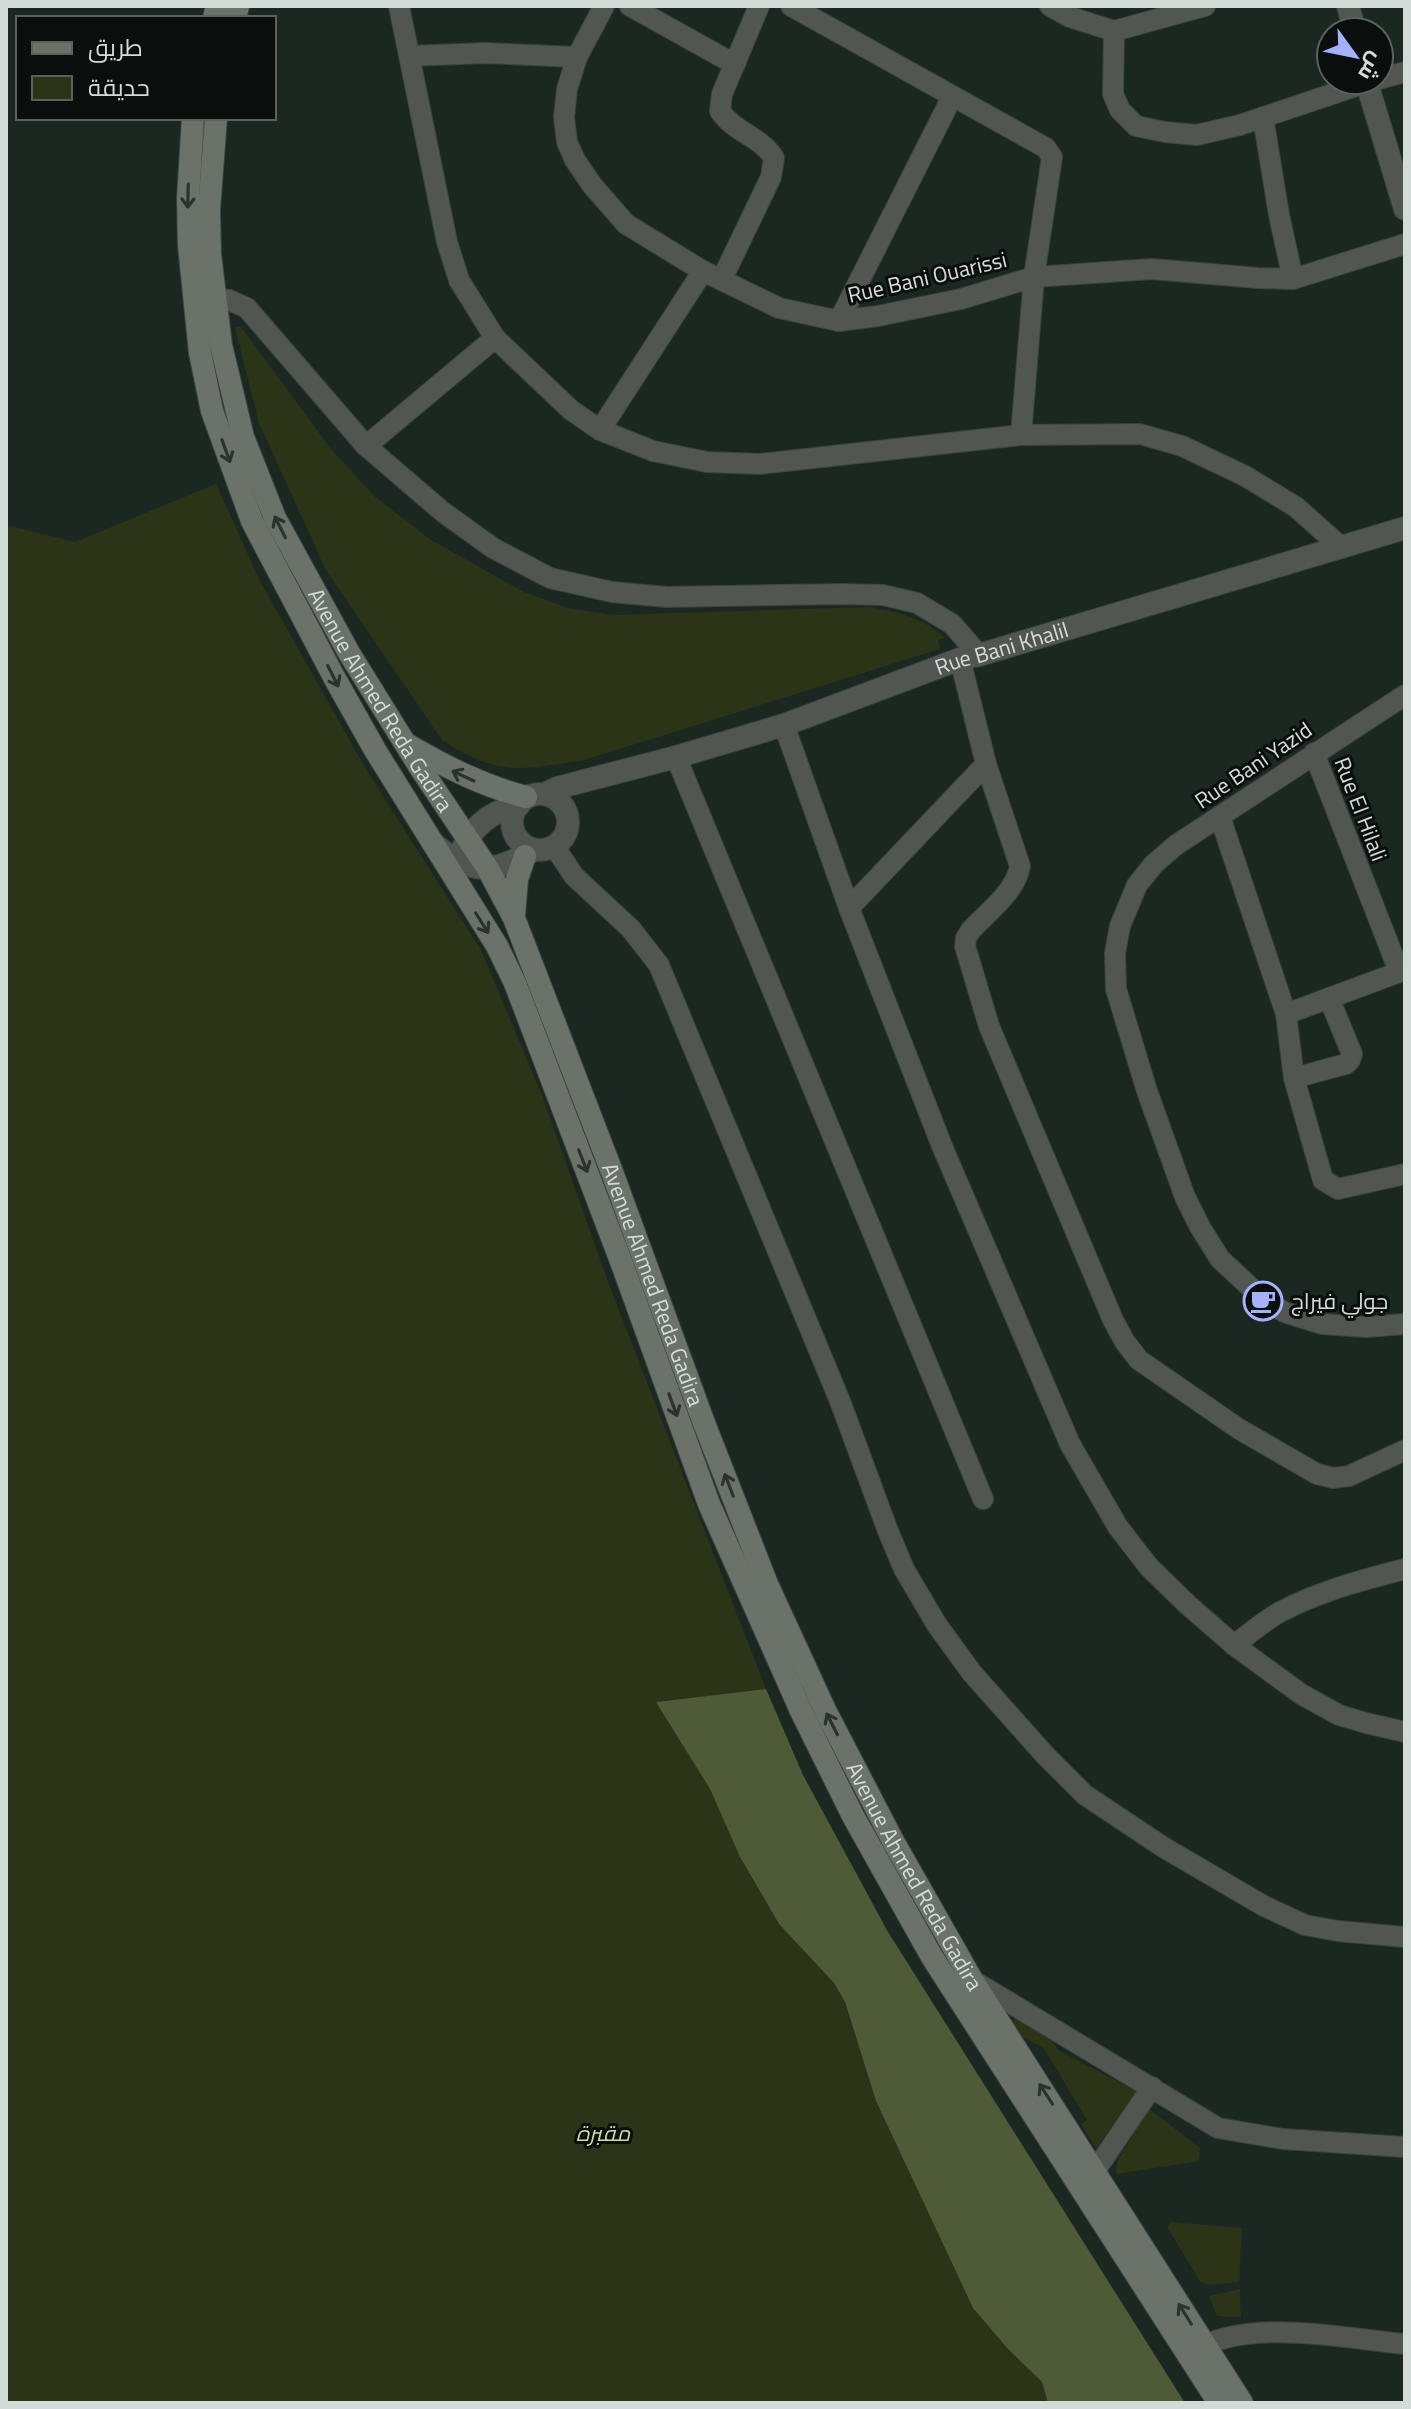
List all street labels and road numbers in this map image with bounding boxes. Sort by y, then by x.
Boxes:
street label: Rue Bani Ouarissi [843,238,1011,316]
street label: Avenue Ahmed Reda Gadira [296,580,465,821]
street label: Rue Bani Khalil [928,608,1074,688]
street label: Rue Bani Yazid [1185,710,1321,820]
street label: Rue El Hilali [1322,751,1400,867]
street label: Avenue Ahmed Reda Gadira [589,1156,717,1412]
street label: Avenue Ahmed Reda Gadira [834,1754,995,2000]

